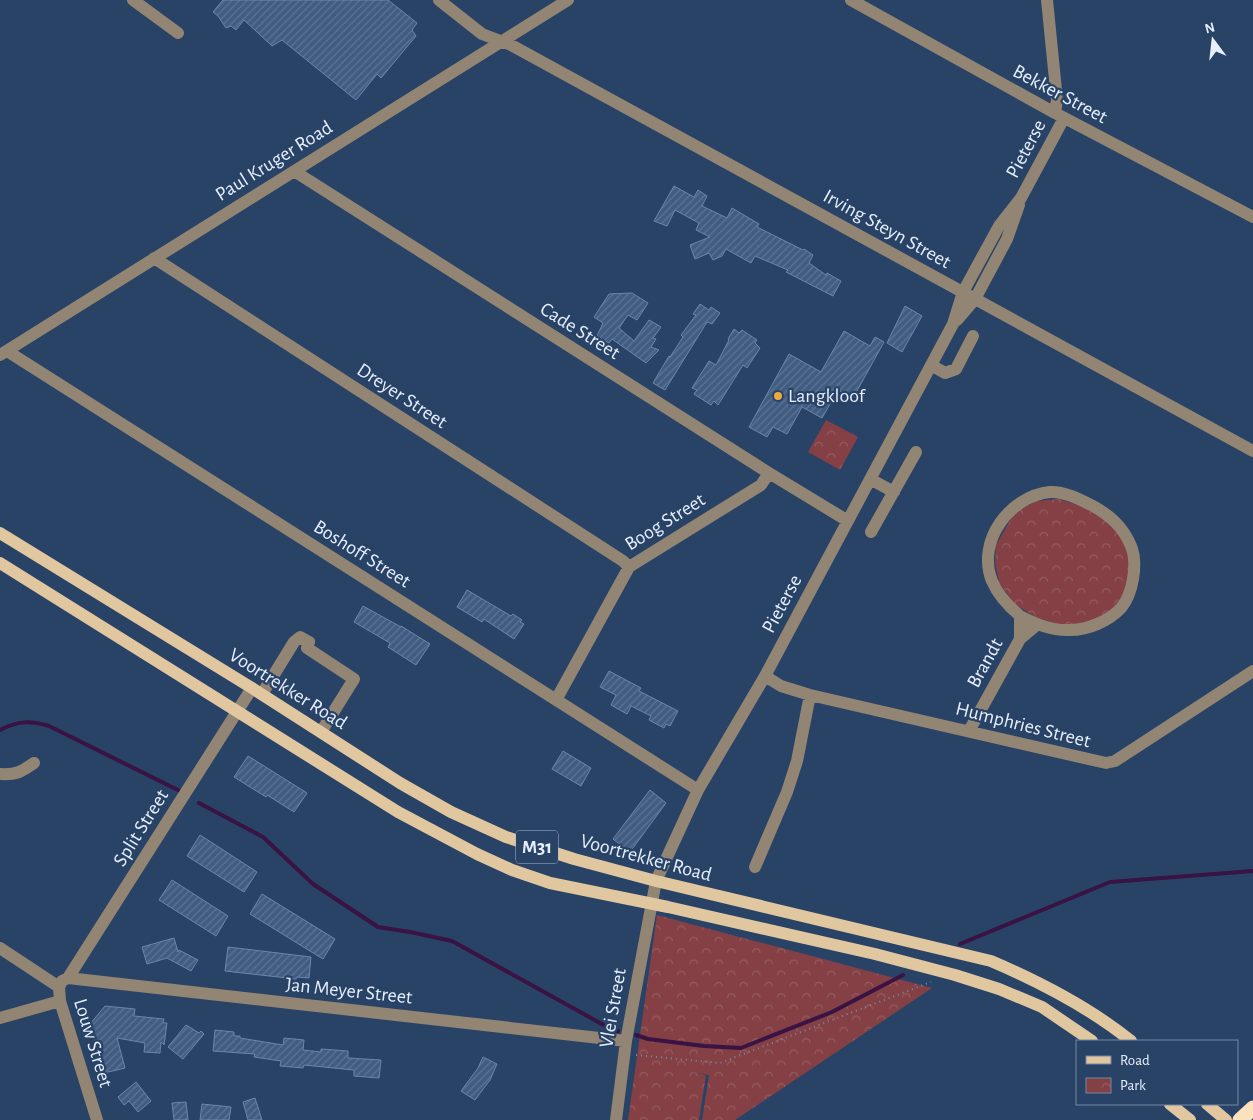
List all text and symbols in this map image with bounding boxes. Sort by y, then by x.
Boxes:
north arrow [1188,15,1238,65]
text: N [1203,20,1216,36]
street label: Bekker Street [1010,61,1111,127]
street label: Paul Kruger Road [212,117,336,205]
street label: Pieterse [1002,117,1050,181]
street label: Irving Steyn Street [820,186,955,273]
street label: Cade Street [537,299,624,364]
street label: Dreyer Street [353,360,451,433]
place label: Langkloof [788,386,866,406]
marker: Langkloof [772,390,784,402]
street label: Boog Street [621,489,709,554]
street label: Boshoff Street [310,516,414,592]
street label: Pieterse [758,572,806,636]
street label: Brandt [963,634,1007,691]
street label: Voortrekker Road [225,645,351,733]
street label: Humphries Street [954,699,1093,752]
street label: Split Street [110,786,173,870]
road number: M31 [516,830,558,864]
street label: Voortrekker Road [578,831,714,885]
street label: Vlei Street [596,966,630,1049]
street label: Jan Meyer Street [285,974,414,1008]
street label: Louw Street [70,996,116,1090]
legend [1076,1040,1238,1105]
text: Road [1120,1053,1150,1068]
text: Park [1120,1078,1146,1093]

